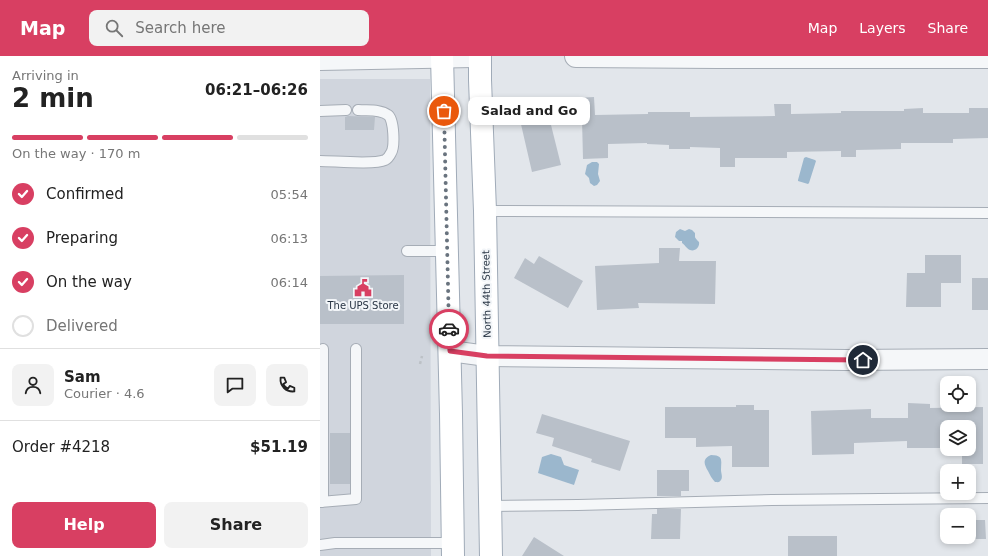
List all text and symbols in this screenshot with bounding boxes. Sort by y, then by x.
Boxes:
search box [89,10,369,46]
text: Map [20,17,65,39]
icon: search [103,17,125,39]
text: Search here [135,19,225,37]
text: Map [808,20,837,36]
text: Layers [859,20,906,36]
text: Share [928,20,968,36]
text: Arriving in [12,68,79,83]
text: 06:21–06:26 [205,81,308,99]
text: 2 min [12,83,94,113]
pin [427,94,461,128]
callout: Salad and Go [468,97,590,125]
icon: bag [433,100,455,122]
text: Salad and Go [481,103,577,118]
text: On the way · 170 m [12,146,140,161]
icon: check [12,183,34,205]
text: Confirmed [46,185,124,203]
text: 05:54 [271,187,308,202]
icon: check [12,227,34,249]
text: Preparing [46,229,118,247]
text: 06:13 [271,231,308,246]
street label: North 44th Street [480,250,493,338]
icon: check [12,271,34,293]
text: On the way [46,273,132,291]
text: 06:14 [271,275,308,290]
public building icon: The UPS Store [353,278,373,298]
place label: The UPS Store [326,300,399,311]
courier [429,309,469,349]
text: Delivered [46,317,118,335]
icon: car [438,318,460,340]
pin [846,343,880,377]
icon: home [852,349,874,371]
button: person [12,364,54,406]
button: chat [214,364,256,406]
button: phone [266,364,308,406]
text: Sam [64,368,101,386]
map controls [940,376,976,544]
button: locate [940,376,976,412]
text: Courier · 4.6 [64,386,145,401]
button: layers [940,420,976,456]
text: Order #4218 [12,438,110,456]
text: $51.19 [250,438,308,456]
button: + [940,464,976,500]
button: Help [12,502,156,548]
button: Share [164,502,308,548]
button: − [940,508,976,544]

